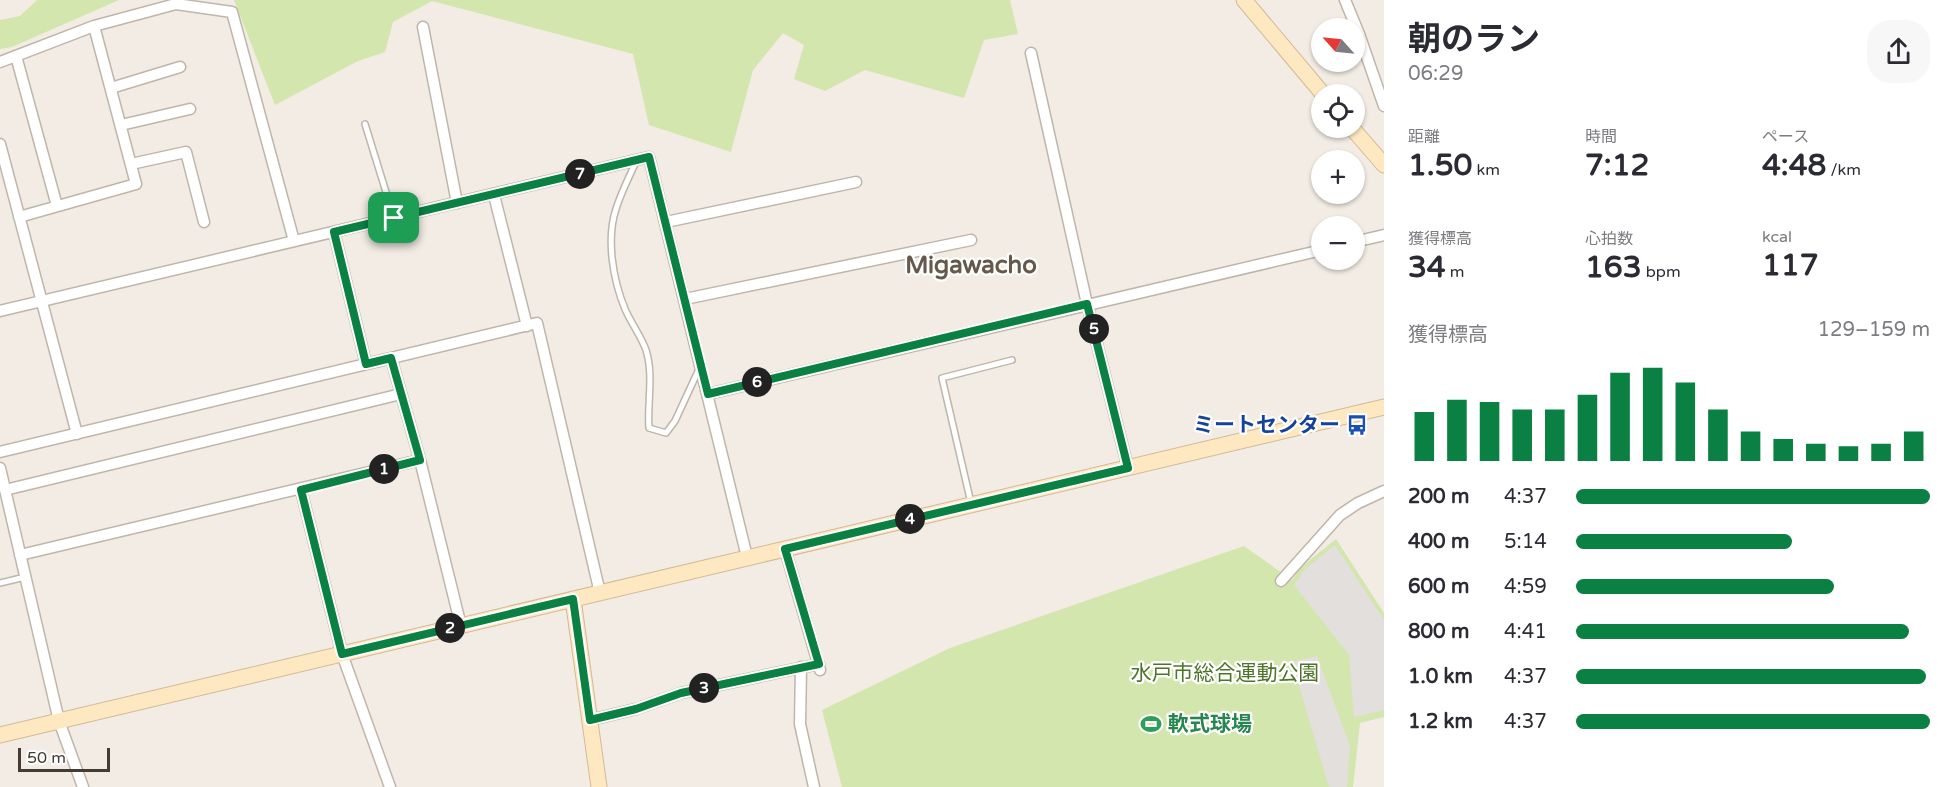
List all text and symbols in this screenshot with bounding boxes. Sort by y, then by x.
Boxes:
north arrow [1311,18,1365,72]
map controls [1311,18,1365,270]
text: 朝のラン [1408,20,1540,59]
button: share [1867,20,1930,83]
text: 06:29 [1408,62,1463,86]
button: locate [1311,84,1365,138]
text: 距離 [1408,127,1440,147]
text: 時間 [1585,127,1617,147]
text: ペース [1762,127,1809,147]
text: 1.50 [1408,147,1472,184]
text: 7:12 [1585,147,1649,184]
text: 4:48 [1762,147,1826,184]
button: + [1311,150,1365,204]
pin: 7 [565,159,595,189]
text: km [1472,160,1500,180]
text: /km [1826,160,1861,180]
text: 7 [575,164,585,184]
pin [368,192,419,243]
icon: arrive [377,201,410,234]
button: − [1311,216,1365,270]
text: kcal [1762,227,1792,247]
text: 獲得標高 [1408,229,1472,249]
text: 心拍数 [1585,229,1633,249]
text: 117 [1762,247,1819,284]
text: 34 [1408,249,1446,286]
text: 163 [1585,249,1642,286]
district label: Migawacho [905,251,1037,280]
text: m [1446,262,1465,282]
text: bpm [1642,262,1681,282]
pin: 5 [1079,314,1109,344]
text: 129–159 m [1817,318,1930,342]
text: 5 [1089,319,1099,339]
text: 獲得標高 [1408,323,1488,347]
pin: 6 [742,367,772,397]
text: 6 [752,372,762,392]
place label: ミートセンター [1193,413,1340,438]
bus stop icon: ミートセンター [1345,413,1369,437]
pin: 1 [369,454,399,484]
text: 1 [379,459,389,479]
text: 200 m [1408,485,1469,509]
text: 4:37 [1504,485,1547,509]
pin: 4 [895,504,925,534]
text: 4 [905,509,915,529]
text: 400 m [1408,530,1469,554]
text: 5:14 [1504,530,1547,554]
text: 600 m [1408,575,1469,599]
text: 4:59 [1504,575,1547,599]
pin: 2 [435,613,465,643]
text: 2 [445,618,455,638]
text: 800 m [1408,620,1469,644]
text: 4:41 [1504,620,1547,644]
park label: 水戸市総合運動公園 [1131,661,1320,686]
text: 1.0 km [1408,665,1473,689]
text: 4:37 [1504,665,1547,689]
pin: 3 [689,673,719,703]
text: 3 [699,678,709,698]
text: 1.2 km [1408,710,1473,734]
text: 4:37 [1504,710,1547,734]
sports icon: 軟式球場 [1139,712,1163,736]
place label: 軟式球場 [1168,712,1252,737]
scale bar [18,745,110,772]
text: 50 m [27,748,66,768]

